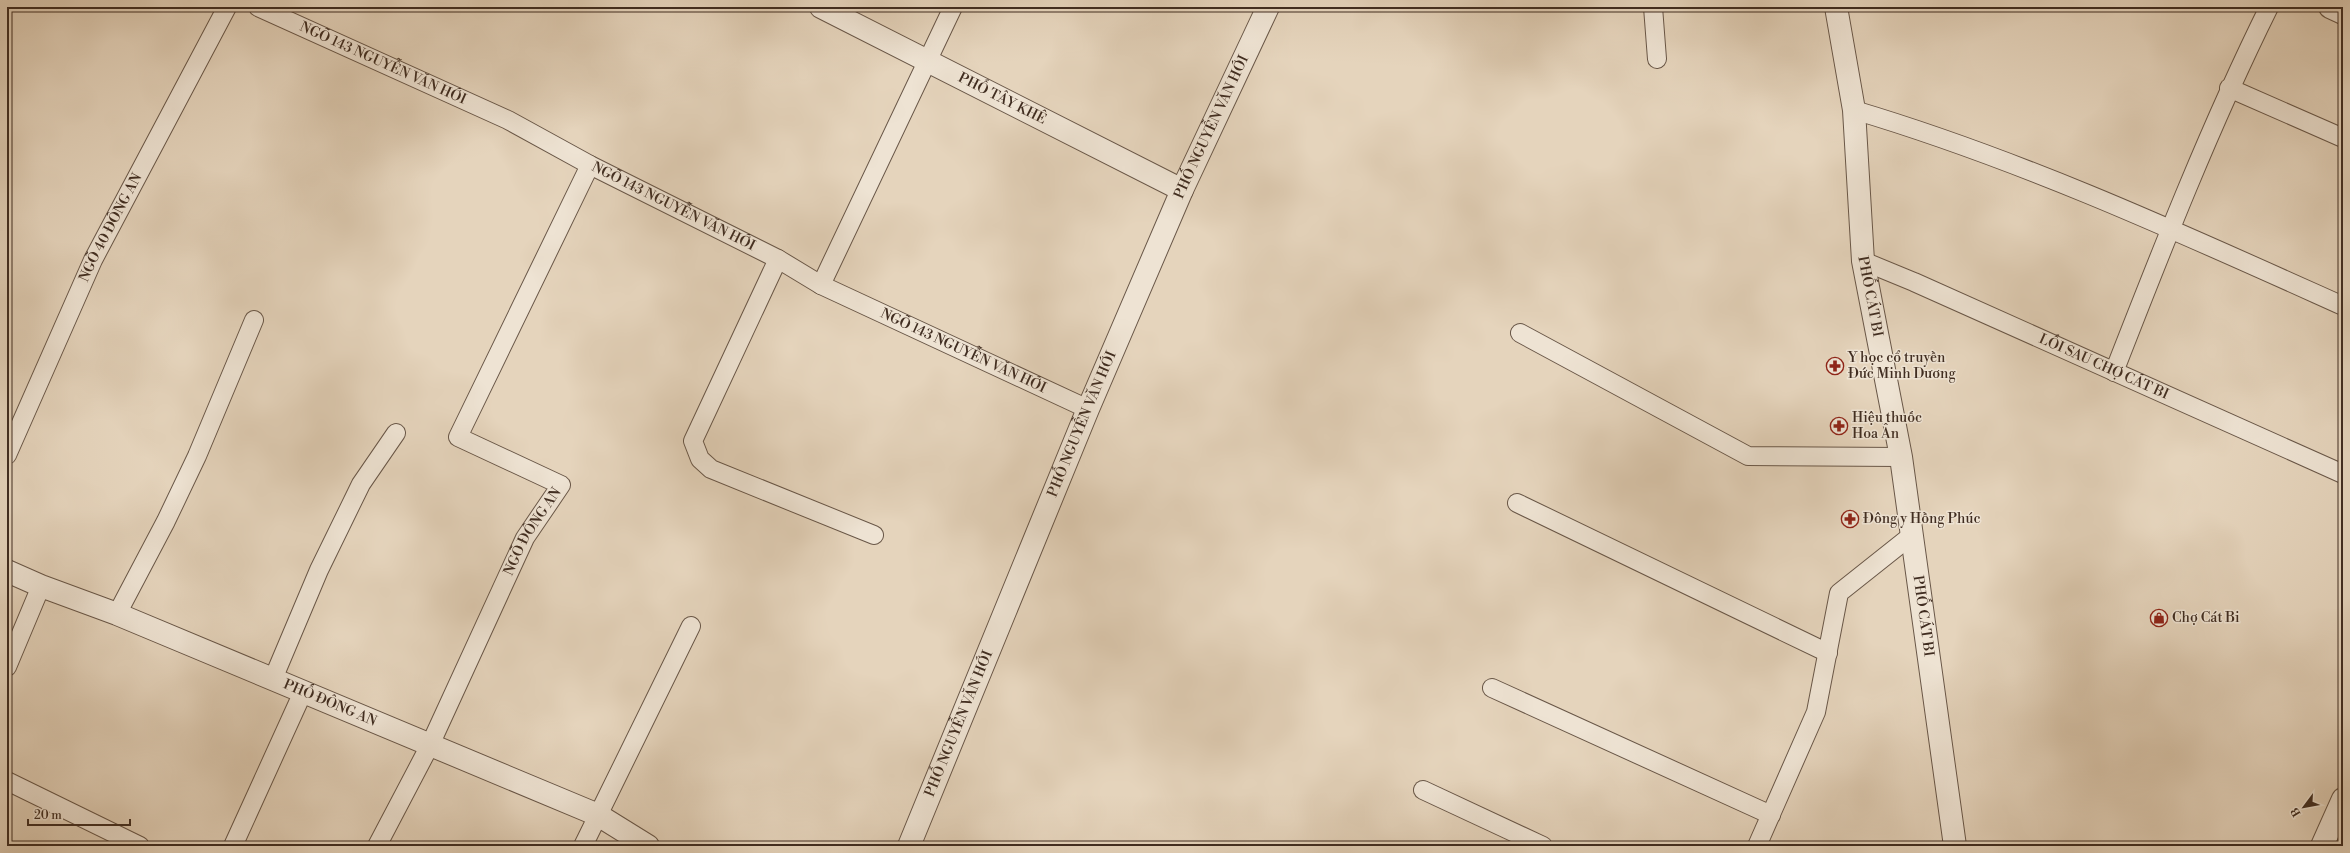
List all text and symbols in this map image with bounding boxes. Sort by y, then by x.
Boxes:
street label: NGÕ 143 NGUYỄN VĂN HỚI [297,18,470,109]
street label: PHỐ NGUYỄN VĂN HỚI [1170,52,1253,202]
street label: PHỐ TÂY KHÊ [955,69,1050,129]
street label: NGÕ 143 NGUYỄN VĂN HỚI [588,158,759,255]
street label: NGÕ 40 ĐÔNG AN [75,170,147,285]
street label: PHỐ CÁT BI [1853,255,1887,339]
street label: NGÕ 143 NGUYỄN VĂN HỚI [877,305,1049,398]
street label: LỐI SAU CHỢ CÁT BI [2036,330,2172,404]
street label: PHỐ NGUYỄN VĂN HỚI [1044,348,1121,500]
place label: Y học cổ truyền Đức Minh Dương [1847,349,1956,383]
pharmacy icon: Y học cổ truyền Đức Minh Dương [1825,356,1845,376]
place label: Hiệu thuốc Hoa Ân [1852,409,1922,443]
pharmacy icon: Hiệu thuốc Hoa Ân [1829,416,1849,436]
street label: NGÕ ĐÔNG AN [500,484,566,579]
pharmacy icon: Đông y Hồng Phúc [1840,509,1860,529]
place label: Đông y Hồng Phúc [1863,510,1980,528]
street label: PHỐ CÁT BI [1909,574,1938,658]
shop icon: Chợ Cát Bi [2149,608,2169,628]
place label: Chợ Cát Bi [2172,609,2240,627]
street label: PHỐ NGUYỄN VĂN HỚI [921,647,997,800]
street label: PHỐ ĐÔNG AN [281,675,380,731]
north arrow [2284,787,2324,827]
scale bar [28,801,130,827]
text: B [2288,805,2304,819]
text: 20 m [34,808,62,823]

